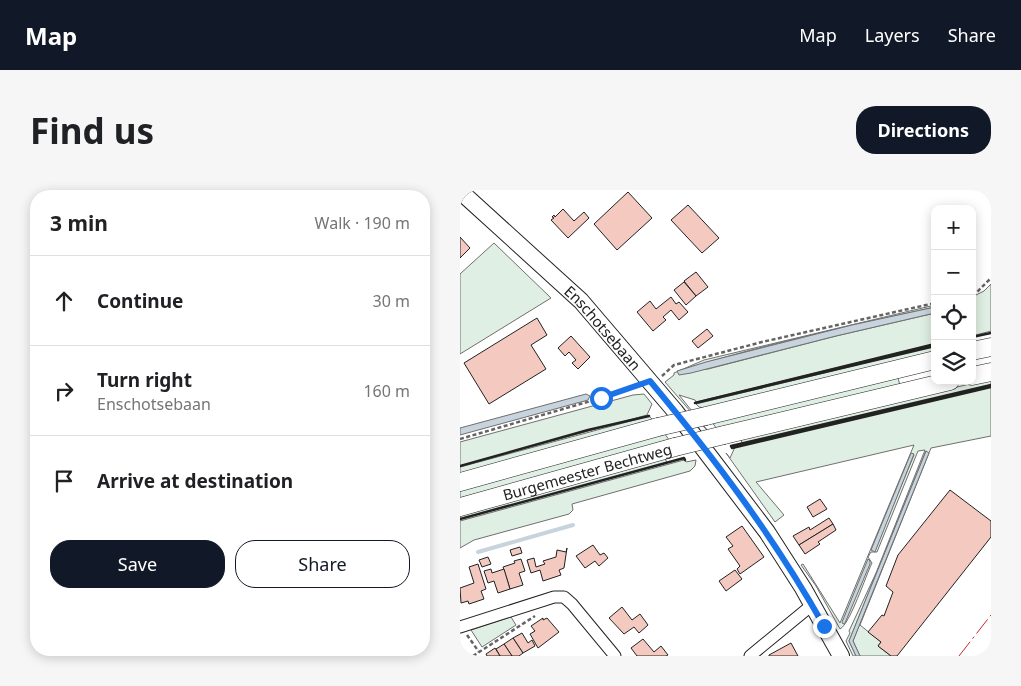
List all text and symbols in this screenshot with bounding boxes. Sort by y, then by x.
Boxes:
text: Map [25,19,77,52]
text: Map [799,23,837,47]
text: Layers [865,23,920,47]
text: Share [948,23,996,47]
button: Directions [856,106,991,154]
text: Find us [30,107,154,154]
map controls [931,205,976,385]
button: + [931,205,976,250]
text: 3 min [50,209,108,237]
text: Walk · 190 m [315,212,410,234]
button: − [931,250,976,295]
street label: Enschotsebaan [560,281,646,374]
icon: ahead [50,287,78,315]
text: Continue [97,288,183,314]
text: 30 m [373,290,410,312]
button: locate [931,295,976,340]
button: layers [931,340,976,385]
text: Turn right [97,367,192,393]
icon: right [50,377,78,405]
text: 160 m [363,380,410,402]
route start [590,387,613,410]
text: Enschotsebaan [97,393,211,415]
street label: Burgemeester Bechtweg [500,438,674,505]
icon: arrive [50,467,78,495]
text: Arrive at destination [97,468,293,494]
button: Save [50,540,225,588]
button: Share [235,540,410,588]
route end [813,615,836,638]

